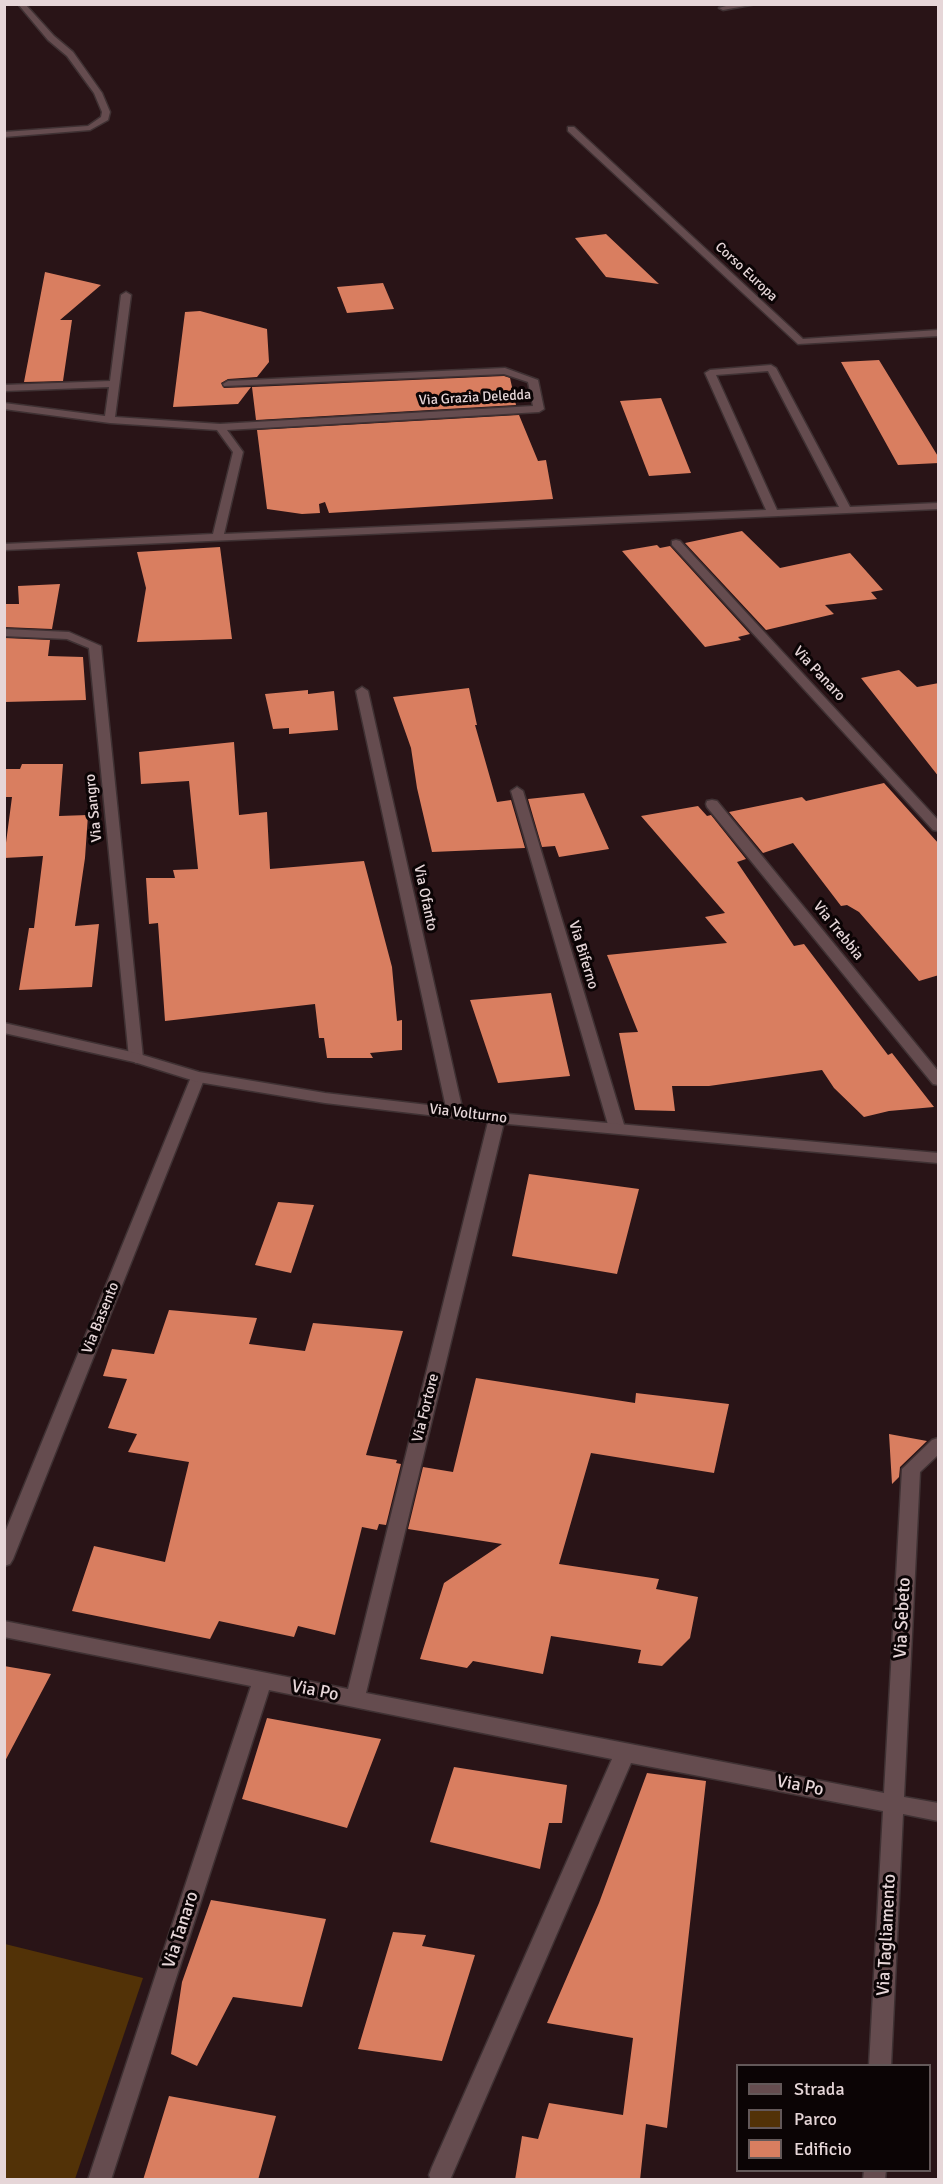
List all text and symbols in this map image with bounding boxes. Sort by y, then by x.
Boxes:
street label: Corso Europa [711,239,781,305]
street label: Via Grazia Deledda [418,387,532,409]
street label: Via Panaro [789,643,849,705]
street label: Via Sangro [81,773,107,843]
street label: Via Ofanto [409,863,441,933]
street label: Via Trebbia [809,898,867,964]
street label: Via Biferno [564,919,602,991]
street label: Via Volturno [428,1100,508,1128]
street label: Via Basento [79,1280,123,1356]
street label: Via Fortore [409,1372,443,1444]
street label: Via Sebeto [890,1577,916,1659]
street label: Via Po [290,1676,340,1706]
street label: Via Po [775,1771,825,1801]
street label: Via Tagliamento [873,1873,901,1997]
street label: Via Tanaro [158,1889,204,1971]
legend [736,2064,931,2172]
text: Strada [794,2078,845,2100]
text: Parco [794,2108,837,2130]
text: Edificio [794,2138,852,2160]

